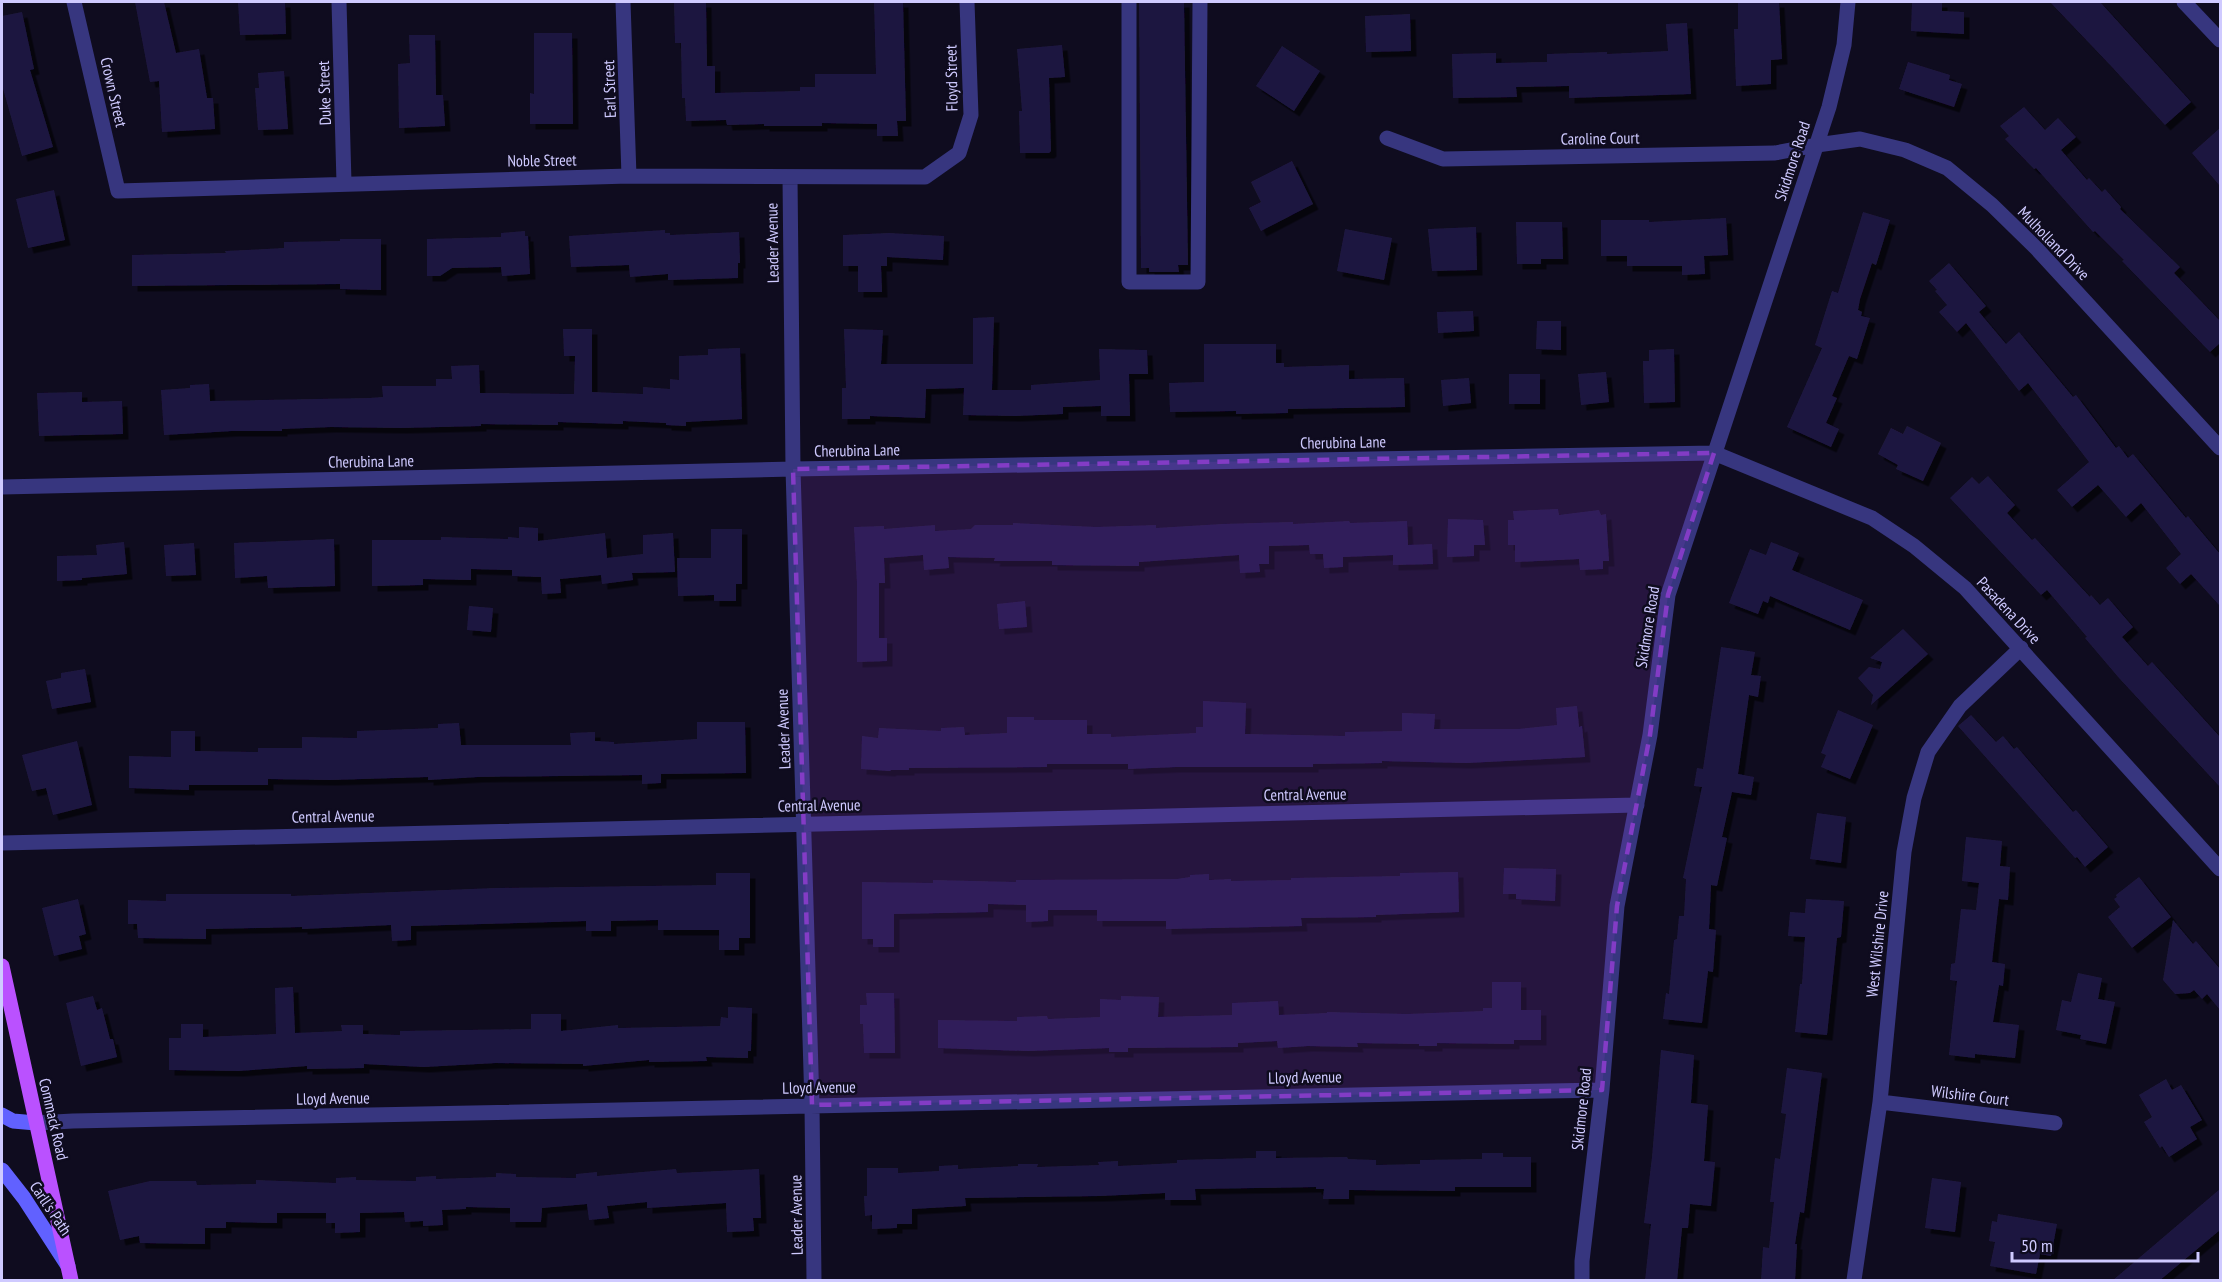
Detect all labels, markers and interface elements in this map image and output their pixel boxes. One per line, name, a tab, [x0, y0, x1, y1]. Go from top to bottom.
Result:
street label: Floyd Street	[940, 44, 962, 111]
street label: Crown Street	[96, 55, 132, 130]
street label: Earl Street	[598, 59, 620, 118]
street label: Duke Street	[313, 60, 335, 126]
street label: Skidmore Road	[1770, 119, 1814, 203]
street label: Caroline Court	[1560, 127, 1640, 149]
street label: Noble Street	[507, 149, 577, 171]
street label: Mulholland Drive	[2014, 202, 2094, 284]
street label: Leader Avenue	[761, 203, 783, 283]
street label: Cherubina Lane	[1300, 431, 1386, 453]
street label: Cherubina Lane	[814, 439, 900, 461]
street label: Cherubina Lane	[328, 450, 414, 472]
street label: Pasadena Drive	[1973, 572, 2045, 648]
street label: Skidmore Road	[1631, 585, 1663, 669]
street label: Leader Avenue	[772, 689, 794, 769]
street label: Central Avenue	[1263, 783, 1347, 805]
street label: Central Avenue	[777, 794, 861, 816]
street label: Central Avenue	[291, 805, 375, 827]
street label: West Wilshire Drive	[1861, 890, 1893, 998]
street label: Lloyd Avenue	[1268, 1066, 1342, 1088]
street label: Skidmore Road	[1567, 1067, 1595, 1151]
street label: Commack Road	[35, 1076, 73, 1162]
street label: Lloyd Avenue	[782, 1076, 856, 1098]
street label: Wilshire Court	[1930, 1080, 2011, 1110]
street label: Lloyd Avenue	[296, 1087, 370, 1109]
street label: Leader Avenue	[785, 1175, 807, 1255]
street label: Carll's Path	[26, 1177, 76, 1239]
scale bar	[2012, 1225, 2198, 1263]
text: 50 m	[2021, 1234, 2053, 1257]

